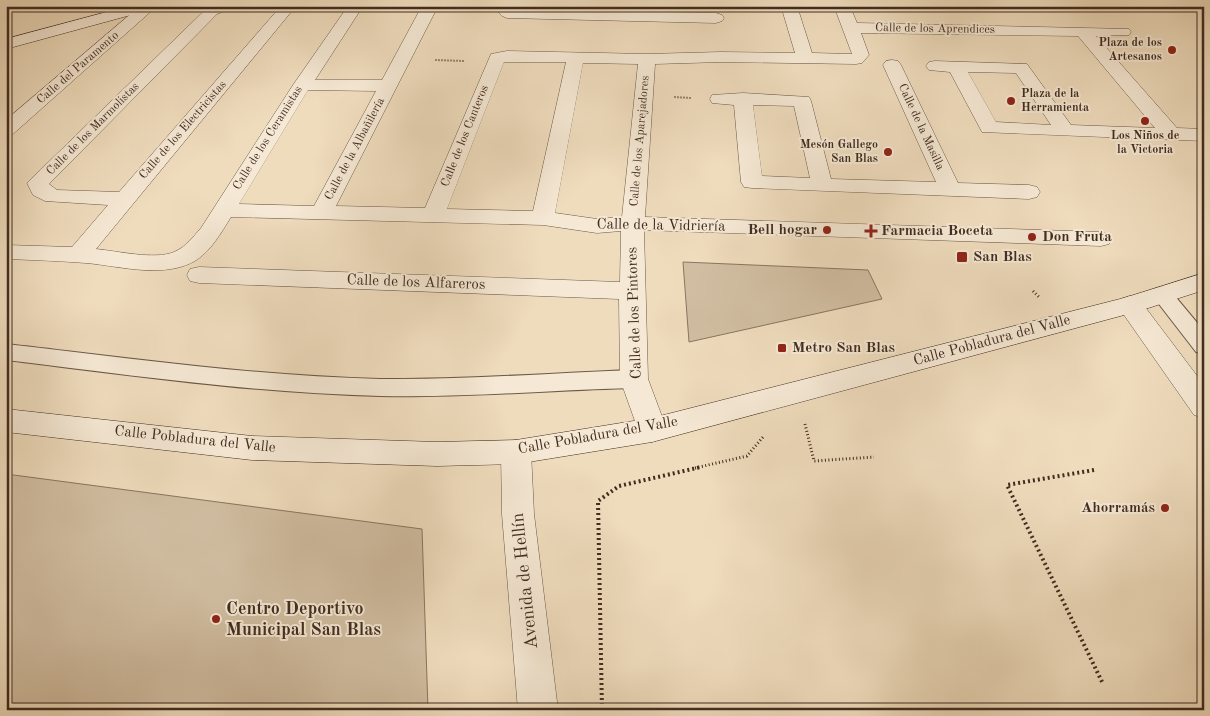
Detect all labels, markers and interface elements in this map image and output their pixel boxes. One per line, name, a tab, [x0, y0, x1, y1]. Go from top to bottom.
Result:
street label: Calle de los Aprendices	[875, 22, 995, 36]
street label: Calle del Paramento	[35, 29, 121, 107]
place label: Plaza de los Artesanos	[1098, 37, 1162, 63]
marker: Plaza de los Artesanos	[1166, 44, 1178, 56]
street label: Calle de los Aparejadores	[628, 75, 652, 207]
street label: Calle de los Electricistas	[137, 79, 229, 181]
street label: Calle de los Marmolistas	[44, 80, 142, 178]
street label: Calle de la Masilla	[896, 82, 946, 172]
street label: Calle de los Canteros	[439, 83, 491, 189]
street label: Calle de los Ceramistas	[231, 84, 305, 192]
place label: Plaza de la Herramienta	[1021, 88, 1089, 114]
marker: Plaza de la Herramienta	[1005, 95, 1017, 107]
street label: Calle de la Albañilería	[323, 96, 387, 202]
marker: Los Niños de la Victoria	[1139, 115, 1151, 127]
place label: Los Niños de la Victoria	[1111, 130, 1180, 156]
place label: Mesón Gallego San Blas	[800, 139, 878, 165]
marker: Mesón Gallego San Blas	[882, 146, 894, 158]
street label: Calle de la Vidriería	[596, 217, 726, 235]
place label: Bell hogar	[747, 223, 817, 238]
marker: Bell hogar	[821, 224, 833, 236]
place label: Farmacia Boceta	[881, 224, 993, 239]
marker: Farmacia Boceta	[865, 225, 877, 237]
place label: Don Fruta	[1042, 230, 1112, 245]
marker: Don Fruta	[1026, 231, 1038, 243]
street label: Calle de los Pintores	[625, 247, 645, 379]
marker: San Blas	[955, 250, 969, 264]
place label: San Blas	[973, 250, 1032, 265]
street label: Calle de los Alfareros	[346, 273, 486, 293]
street label: Calle Pobladura del Valle	[912, 313, 1072, 369]
place label: Metro San Blas	[792, 341, 895, 356]
marker: Metro San Blas	[776, 342, 788, 354]
street label: Calle Pobladura del Valle	[517, 415, 679, 457]
street label: Calle Pobladura del Valle	[114, 424, 276, 456]
place label: Ahorramás	[1081, 501, 1155, 516]
marker: Ahorramás	[1159, 502, 1171, 514]
street label: Avenida de Hellín	[509, 512, 541, 650]
place label: Centro Deportivo Municipal San Blas	[226, 600, 381, 639]
marker: Centro Deportivo Municipal San Blas	[210, 613, 222, 625]

